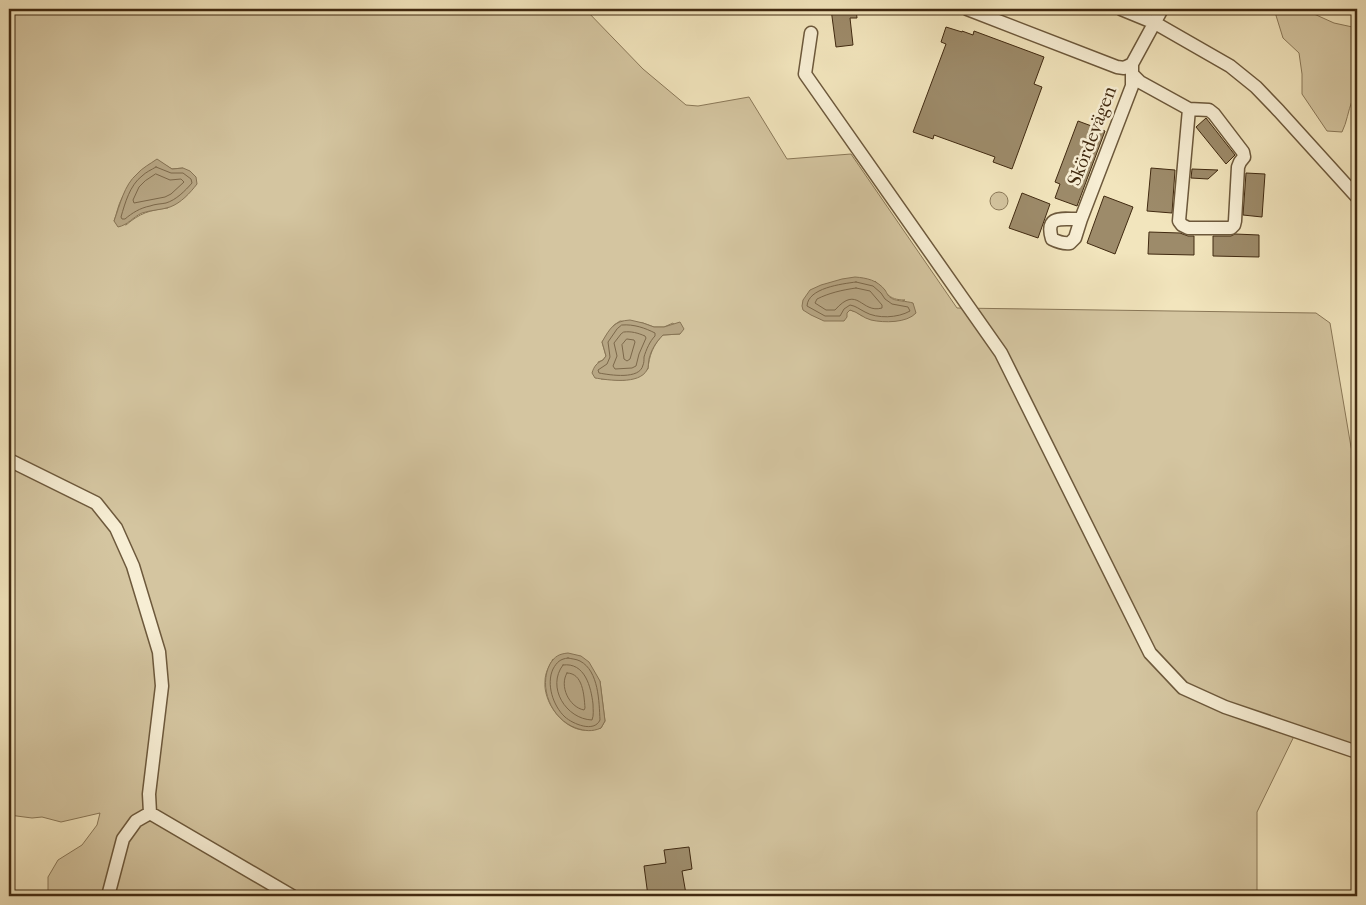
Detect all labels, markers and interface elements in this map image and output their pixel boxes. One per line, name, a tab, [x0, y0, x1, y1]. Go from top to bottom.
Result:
street label: Skördevägen	[1063, 83, 1121, 189]

